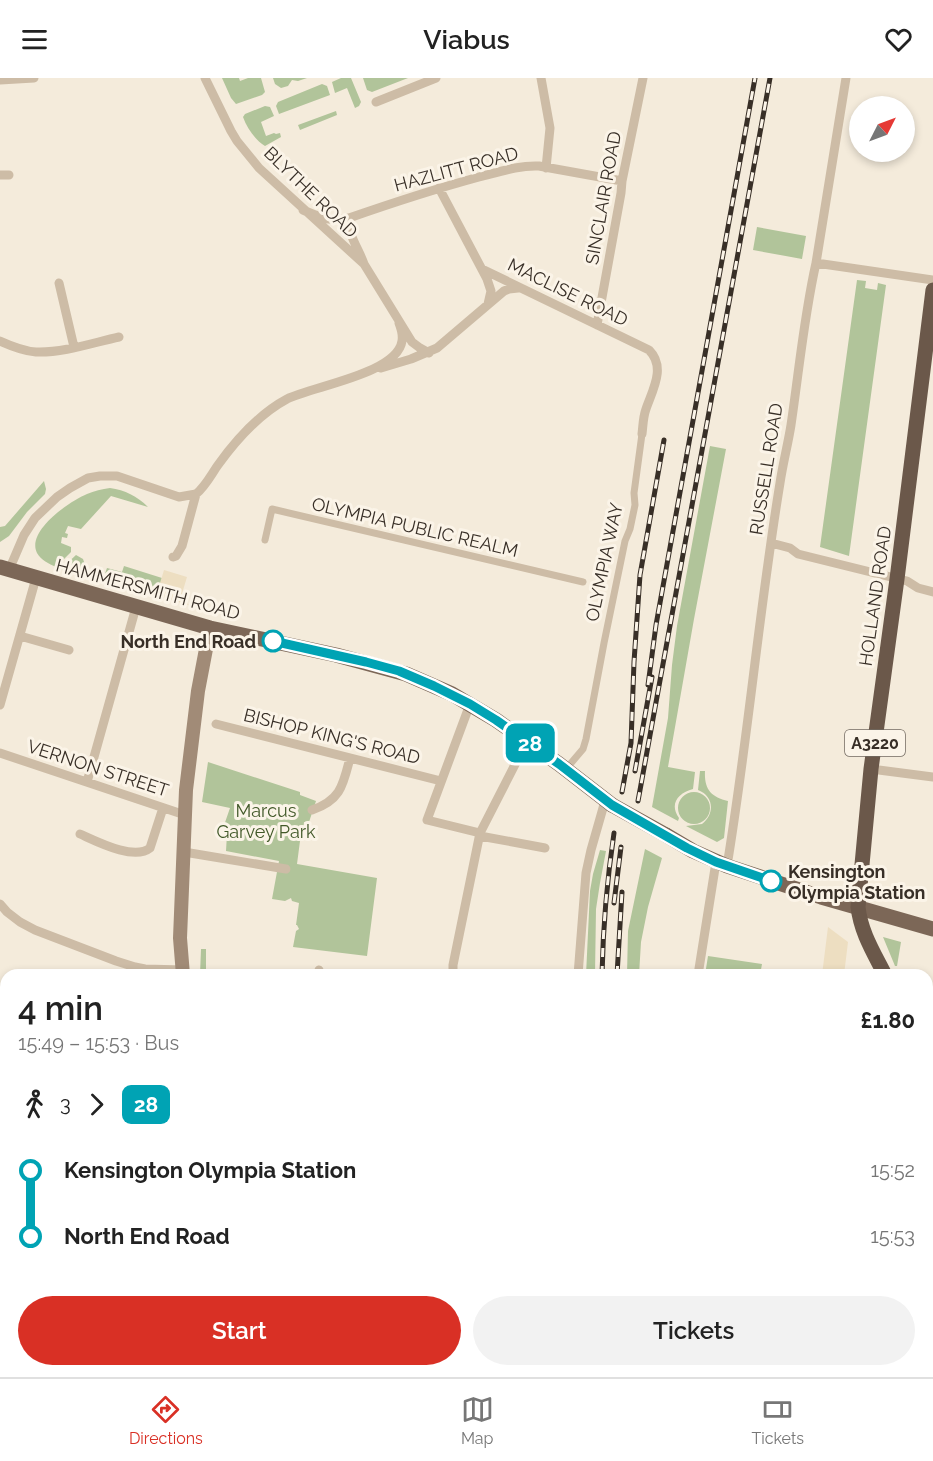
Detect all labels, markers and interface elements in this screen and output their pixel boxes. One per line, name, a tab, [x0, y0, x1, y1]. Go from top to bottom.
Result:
icon: menu	[18, 23, 51, 56]
icon: heart	[882, 23, 915, 56]
text: Viabus	[423, 24, 510, 55]
north arrow	[849, 96, 915, 162]
map controls	[849, 96, 915, 162]
street label: SINCLAIR ROAD	[581, 130, 625, 266]
street label: BLYTHE ROAD	[260, 142, 362, 242]
street label: HAZLITT ROAD	[392, 142, 520, 196]
street label: MACLISE ROAD	[504, 254, 632, 330]
street label: RUSSELL ROAD	[745, 402, 787, 536]
street label: OLYMPIA PUBLIC REALM	[310, 493, 520, 561]
street label: OLYMPIA WAY	[581, 500, 627, 623]
street label: HOLLAND ROAD	[855, 525, 895, 667]
street label: HAMMERSMITH ROAD	[54, 554, 242, 624]
marker: North End Road	[262, 630, 284, 652]
place label: North End Road	[120, 631, 256, 652]
street label: BISHOP KING'S ROAD	[242, 704, 423, 768]
line badge: 28	[503, 724, 557, 762]
road number: A3220	[845, 730, 905, 756]
text: 28	[518, 731, 542, 756]
street label: VERNON STREET	[25, 735, 171, 801]
park label: Marcus Garvey Park	[216, 800, 316, 842]
place label: Kensington Olympia Station	[788, 861, 925, 903]
marker: Kensington Olympia Station	[760, 870, 782, 892]
text: 4 min	[18, 989, 103, 1028]
text: £1.80	[860, 1007, 915, 1033]
text: 15:49 – 15:53 · Bus	[18, 1031, 179, 1055]
icon: walk	[18, 1088, 51, 1121]
icon: forward	[80, 1088, 113, 1121]
text: 3	[60, 1092, 71, 1116]
text: 28	[134, 1092, 158, 1117]
text: Kensington Olympia Station	[64, 1157, 356, 1183]
text: 15:52	[870, 1158, 915, 1182]
text: North End Road	[64, 1223, 230, 1249]
text: 15:53	[870, 1224, 915, 1248]
button: Start	[18, 1296, 461, 1365]
button: Tickets	[473, 1296, 915, 1365]
tab: Directions	[129, 1393, 203, 1448]
tab: Map	[461, 1393, 494, 1448]
tab: Tickets	[752, 1393, 804, 1448]

